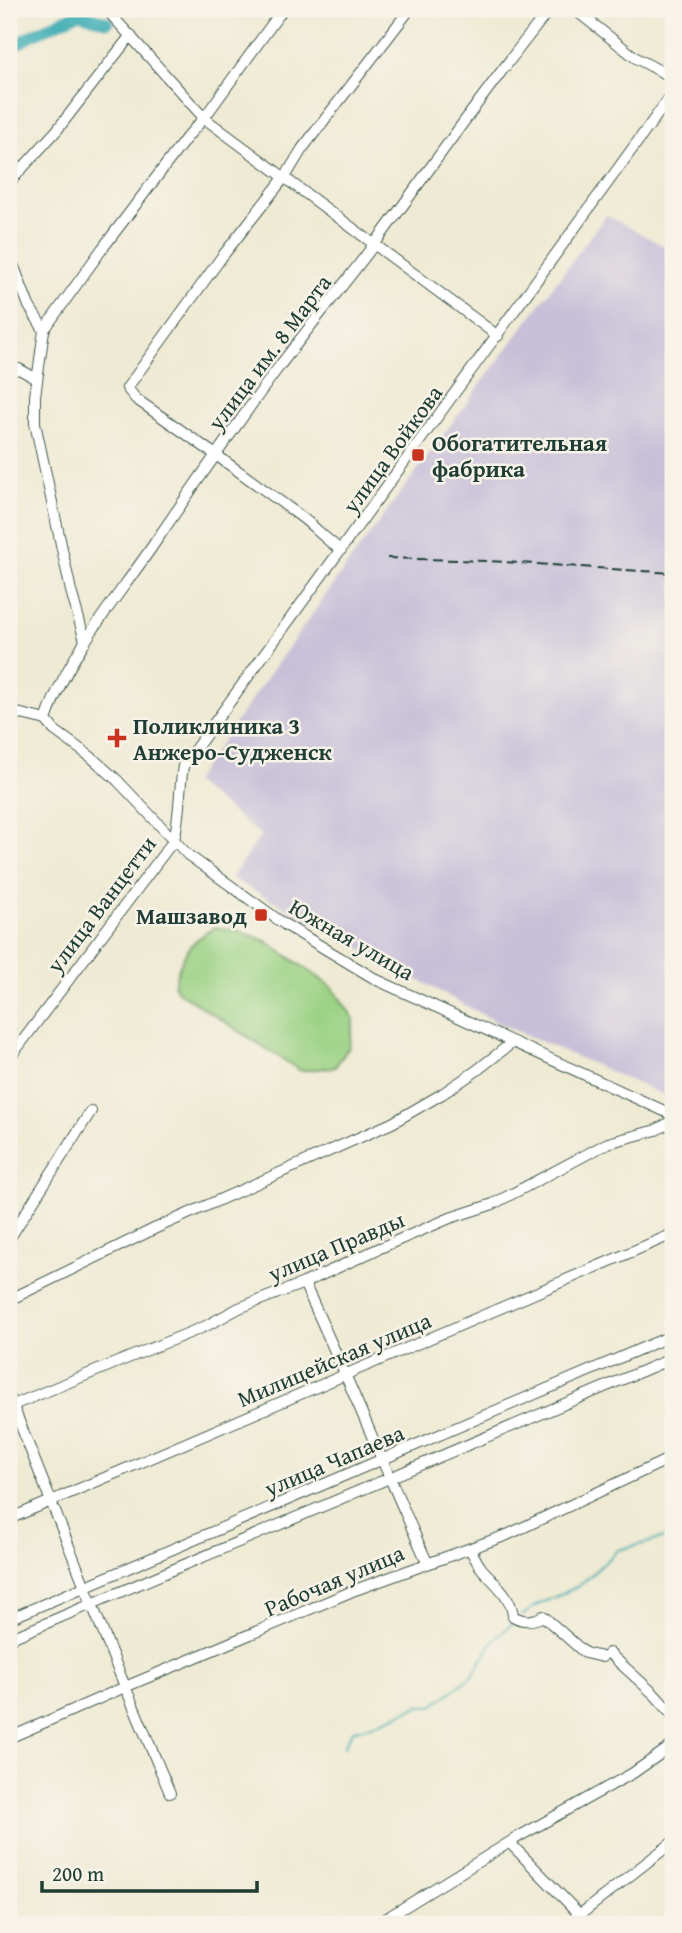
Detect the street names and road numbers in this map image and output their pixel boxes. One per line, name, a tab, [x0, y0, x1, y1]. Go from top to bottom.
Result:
street label: улица им. 8 Марта	[199, 267, 339, 438]
street label: улица Войкова	[334, 378, 450, 521]
street label: улица Ванцетти	[38, 828, 164, 980]
street label: Южная улица	[283, 890, 421, 988]
street label: улица Правды	[262, 1202, 409, 1290]
street label: Милицейская улица	[232, 1303, 436, 1415]
street label: улица Чапаева	[258, 1416, 409, 1505]
street label: Рабочая улица	[259, 1536, 409, 1624]

